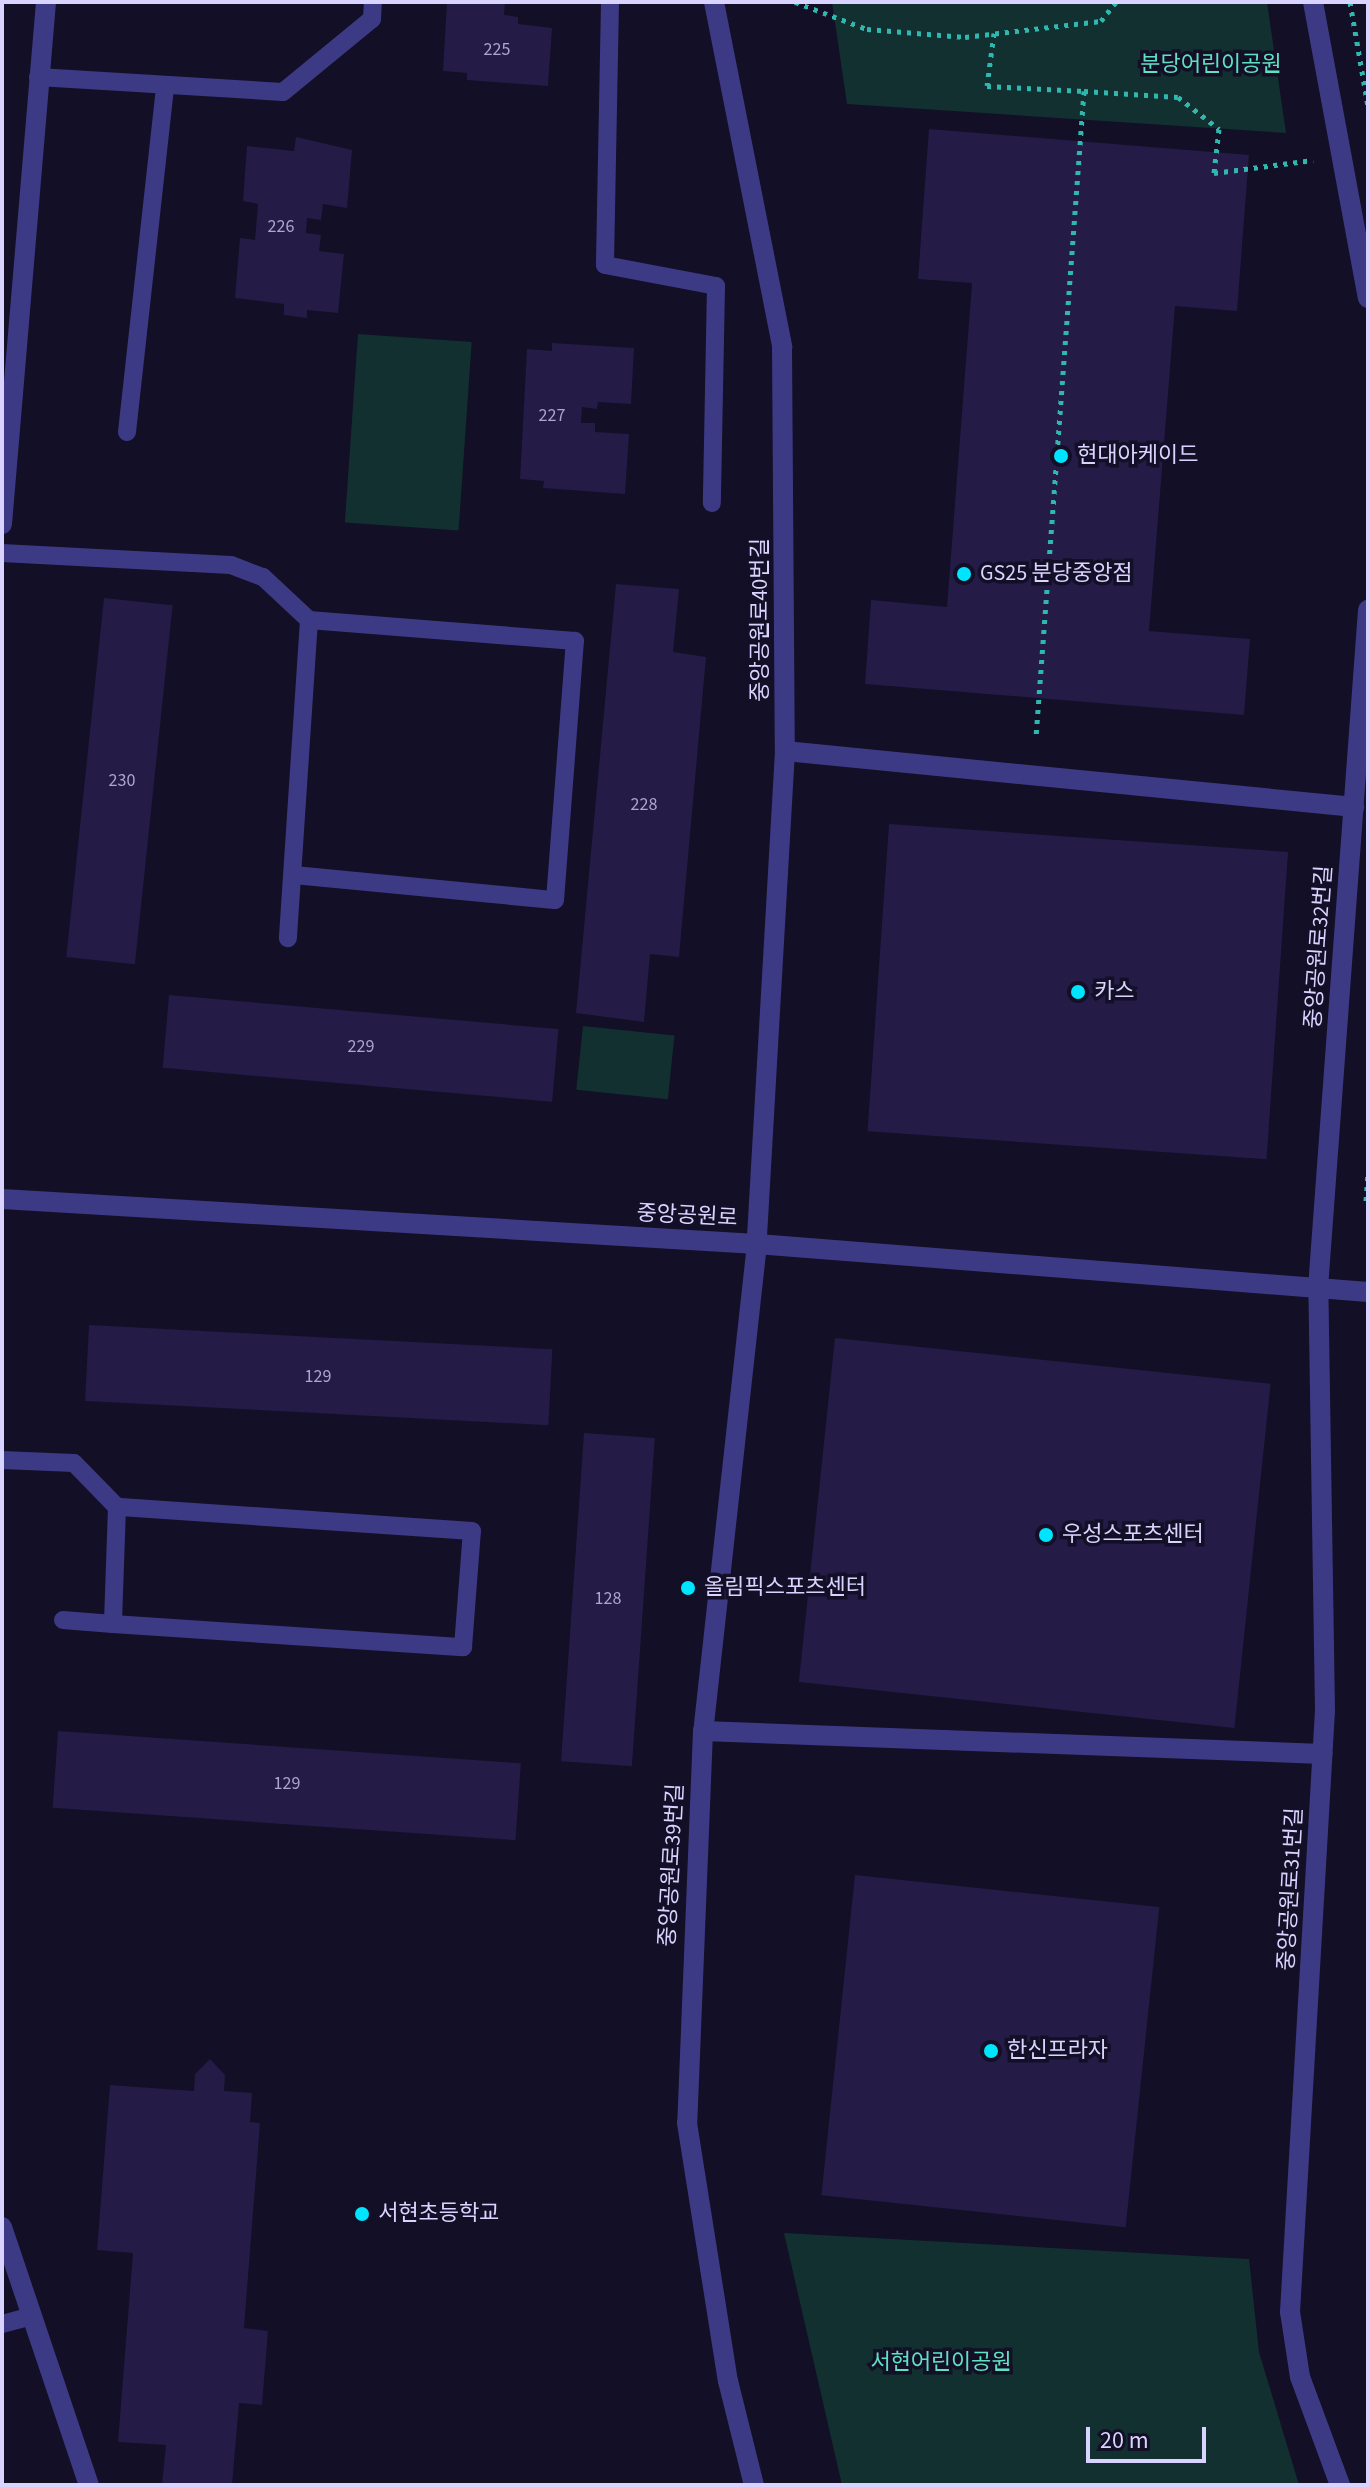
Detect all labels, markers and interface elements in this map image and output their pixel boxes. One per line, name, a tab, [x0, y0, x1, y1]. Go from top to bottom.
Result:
house number: 225	[484, 39, 510, 61]
park label: 분당어린이공원	[1140, 52, 1282, 78]
house number: 226	[268, 216, 294, 238]
house number: 227	[539, 405, 565, 427]
place label: 현대아케이드	[1077, 443, 1198, 469]
marker: 현대아케이드	[1052, 447, 1070, 465]
street label: 중앙공원로40번길	[748, 538, 774, 702]
place label: GS25 분당중앙점	[980, 561, 1133, 587]
marker: GS25 분당중앙점	[955, 565, 973, 583]
house number: 230	[109, 770, 135, 792]
house number: 228	[631, 794, 657, 816]
street label: 중앙공원로32번길	[1300, 865, 1338, 1029]
place label: 카스	[1094, 979, 1134, 1005]
marker: 카스	[1069, 983, 1087, 1001]
house number: 229	[348, 1036, 374, 1058]
street label: 중앙공원로	[636, 1200, 738, 1232]
house number: 129	[305, 1366, 331, 1388]
place label: 우성스포츠센터	[1062, 1522, 1204, 1548]
marker: 우성스포츠센터	[1037, 1526, 1055, 1544]
place label: 올림픽스포츠센터	[704, 1575, 866, 1601]
marker: 올림픽스포츠센터	[679, 1579, 697, 1597]
house number: 128	[595, 1588, 621, 1610]
house number: 129	[274, 1773, 300, 1795]
street label: 중앙공원로39번길	[655, 1783, 689, 1947]
street label: 중앙공원로31번길	[1274, 1807, 1308, 1971]
place label: 한신프라자	[1007, 2038, 1108, 2064]
marker: 한신프라자	[982, 2042, 1000, 2060]
place label: 서현초등학교	[378, 2201, 499, 2227]
marker: 서현초등학교	[353, 2205, 371, 2223]
park label: 서현어린이공원	[870, 2350, 1012, 2376]
scale bar	[1090, 2411, 1210, 2461]
text: 20 m	[1100, 2423, 1149, 2458]

